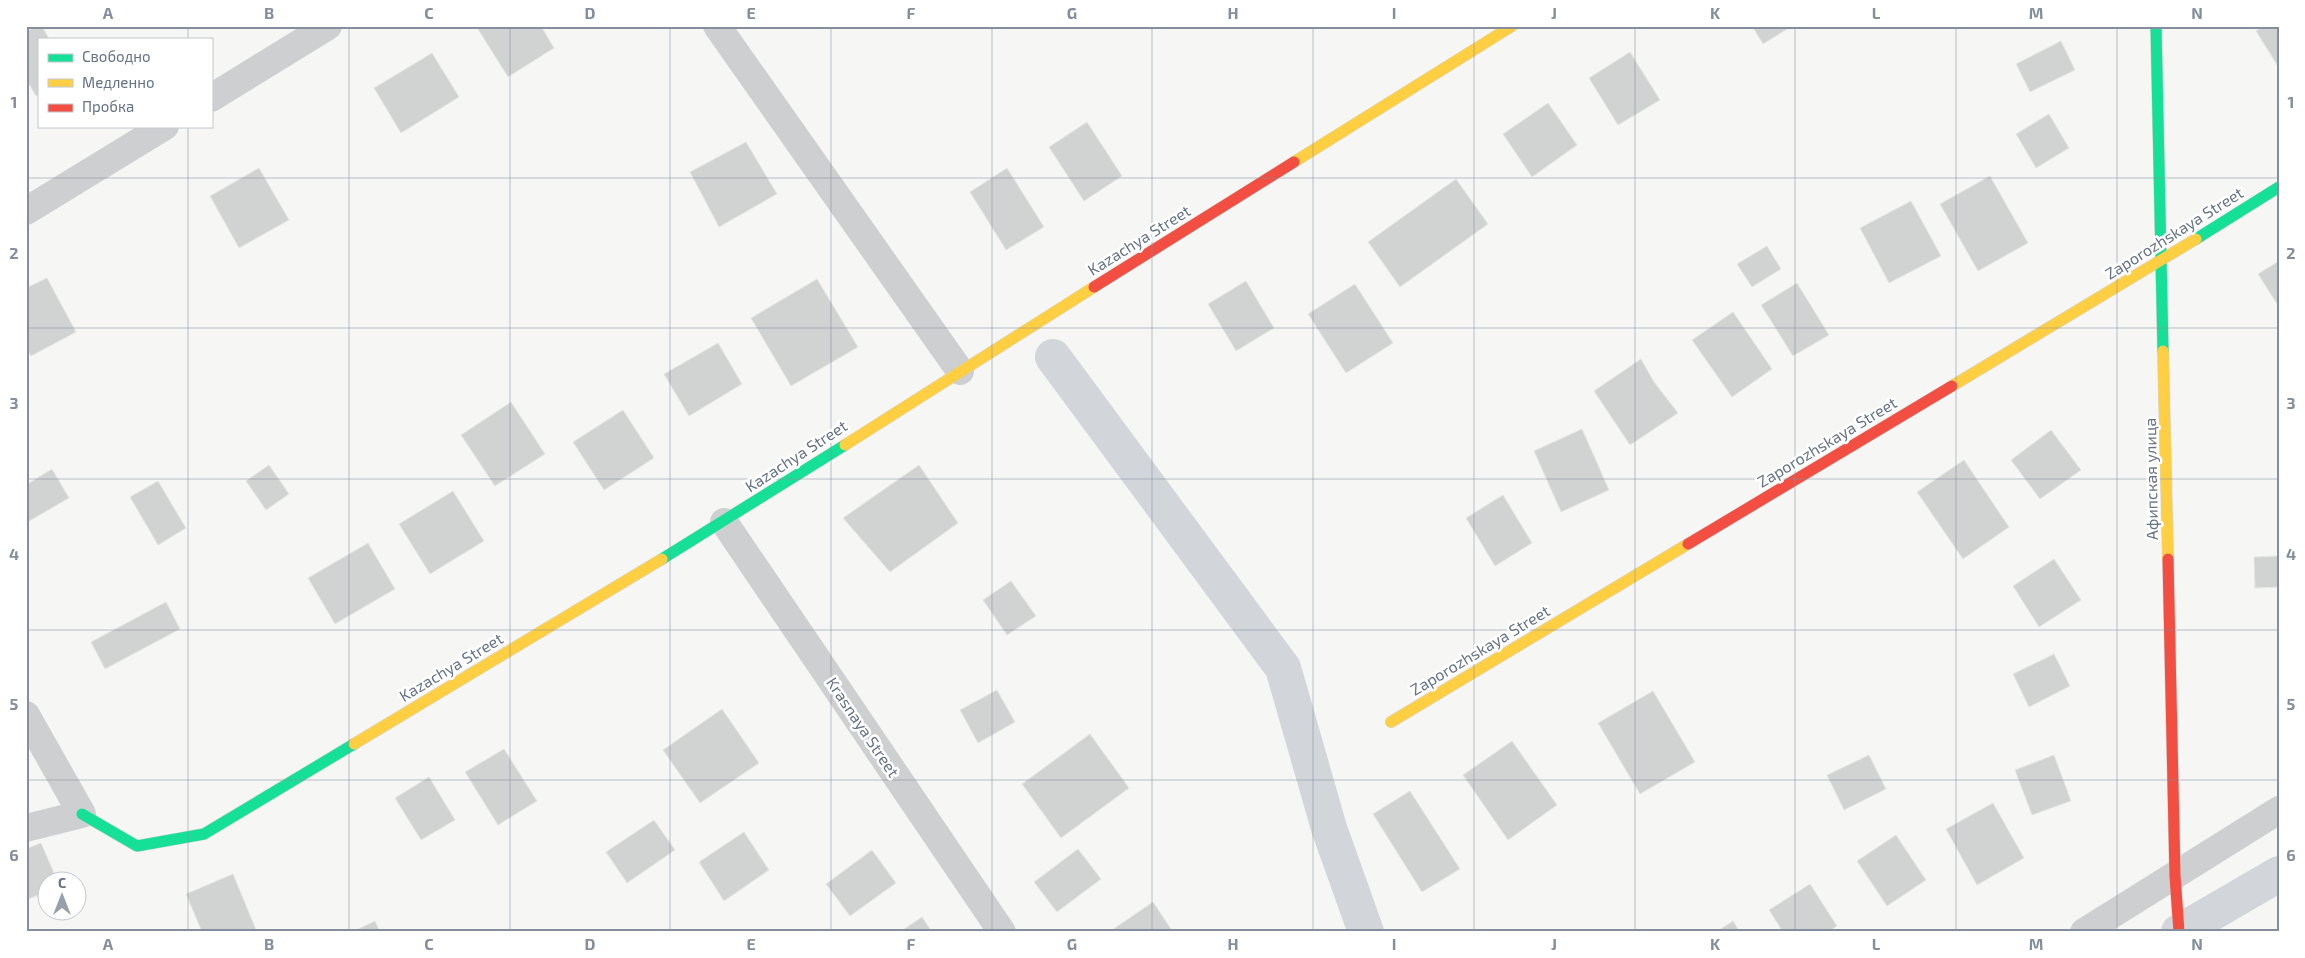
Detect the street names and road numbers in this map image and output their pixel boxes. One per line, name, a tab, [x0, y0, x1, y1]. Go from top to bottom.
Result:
street label: Zaporozhskaya Street	[2101, 182, 2246, 283]
street label: Kazachya Street	[1084, 200, 1194, 279]
street label: Zaporozhskaya Street	[1754, 392, 1900, 491]
street label: Kazachya Street	[741, 416, 850, 496]
street label: Афипская улица	[2140, 418, 2162, 540]
street label: Zaporozhskaya Street	[1407, 600, 1553, 699]
street label: Kazachya Street	[395, 628, 506, 705]
street label: Krasnaya Street	[823, 673, 904, 780]

